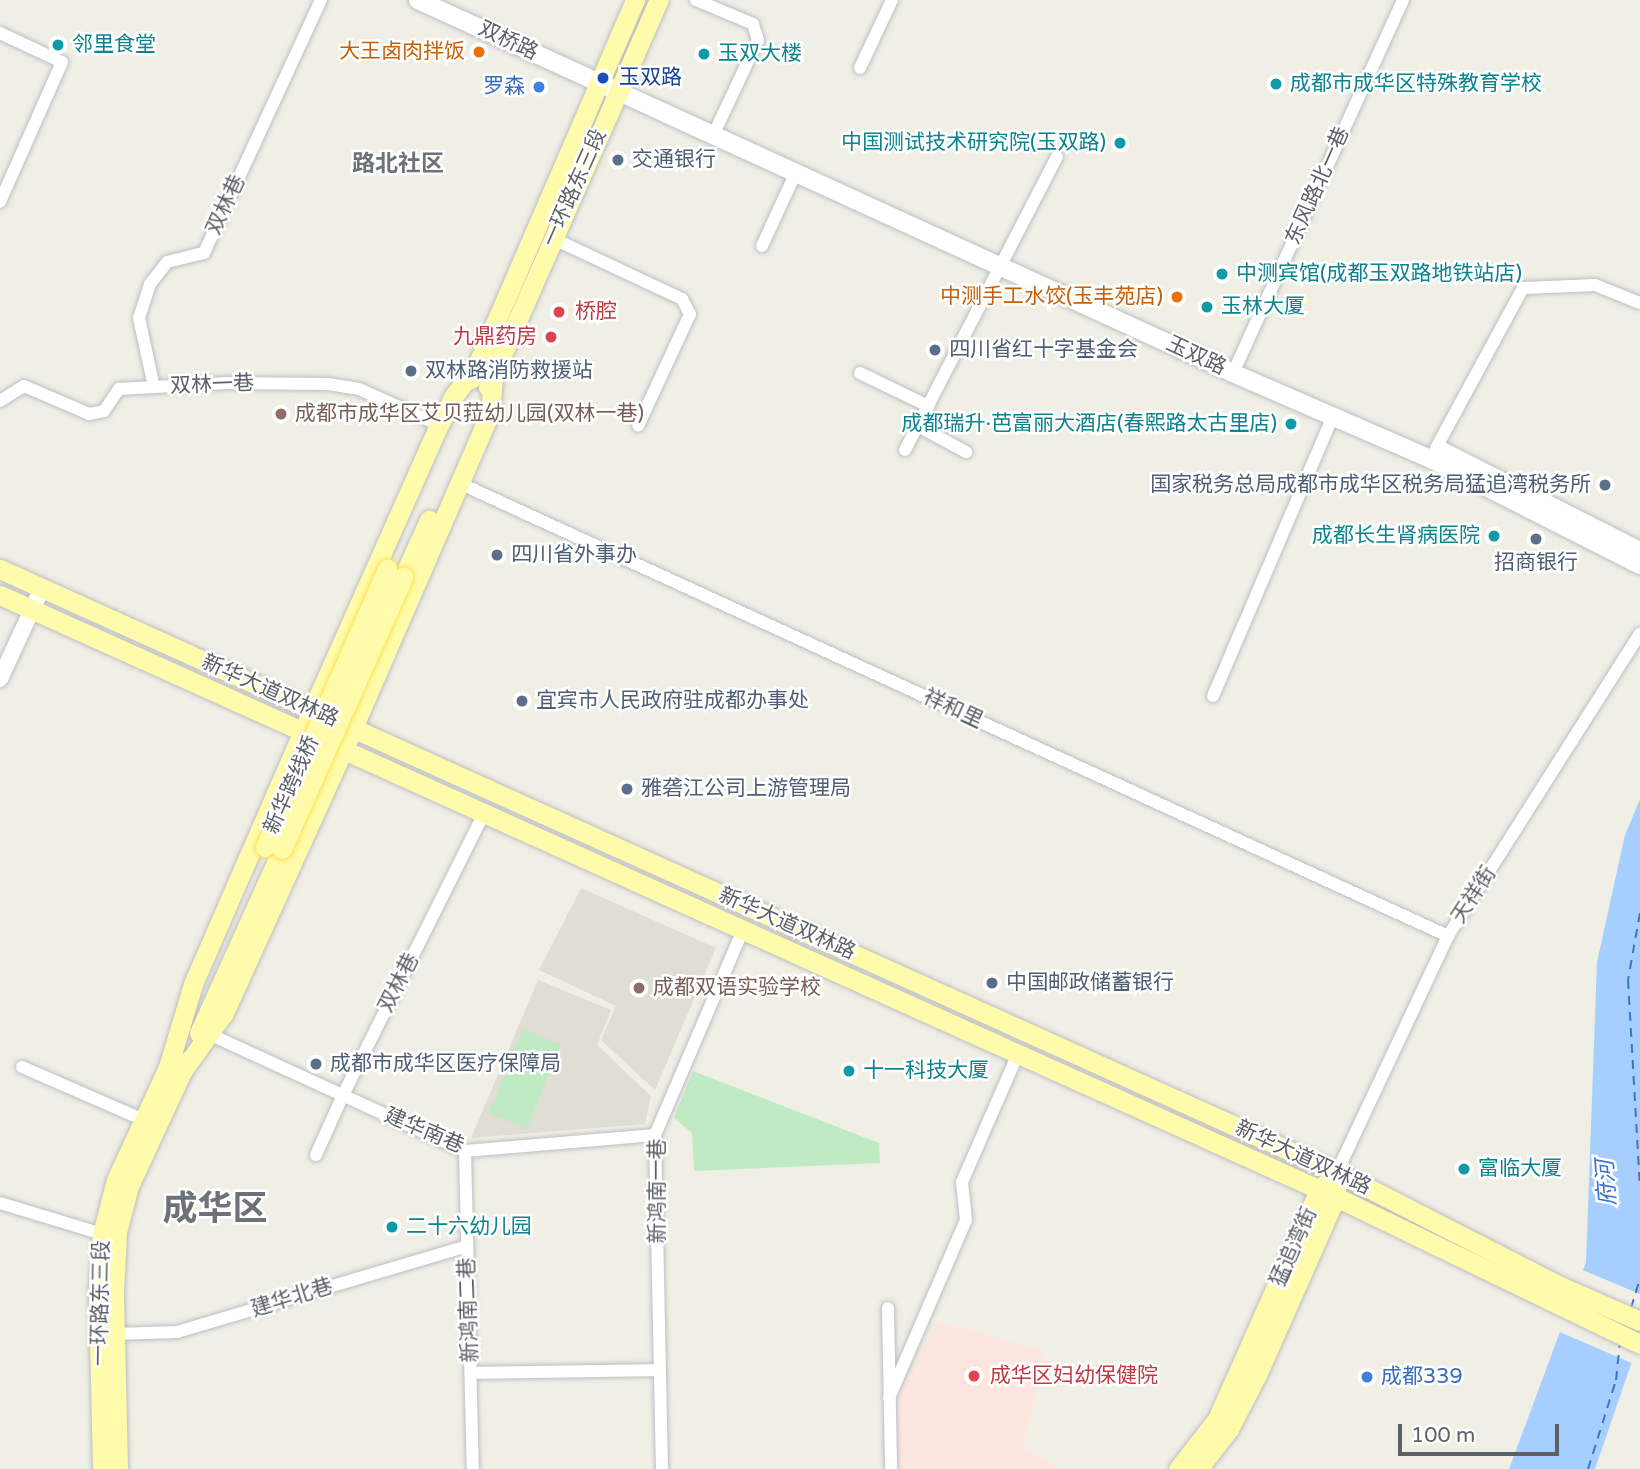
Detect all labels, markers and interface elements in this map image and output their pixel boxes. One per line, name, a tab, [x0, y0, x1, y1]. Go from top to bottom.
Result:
street label: 双桥路	[474, 16, 542, 66]
place label: 邻里食堂	[72, 32, 156, 58]
marker: 邻里食堂	[50, 37, 66, 53]
place label: 大王卤肉拌饭	[339, 39, 465, 65]
place label: 玉双大楼	[718, 41, 802, 67]
marker: 大王卤肉拌饭	[471, 44, 487, 60]
marker: 玉双大楼	[696, 46, 712, 62]
place label: 玉双路	[619, 65, 682, 91]
marker: 玉双路	[593, 68, 613, 88]
place label: 成都市成华区特殊教育学校	[1290, 71, 1542, 97]
place label: 罗森	[483, 74, 525, 100]
marker: 成都市成华区特殊教育学校	[1268, 76, 1284, 92]
marker: 罗森	[531, 79, 547, 95]
street label: 东风路北一巷	[1281, 123, 1355, 249]
street label: 一环路东三段	[538, 125, 612, 251]
place label: 中国测试技术研究院(玉双路)	[841, 130, 1106, 156]
marker: 中国测试技术研究院(玉双路)	[1112, 135, 1128, 151]
place label: 交通银行	[632, 147, 716, 173]
district label: 路北社区	[352, 150, 444, 178]
marker: 交通银行	[610, 152, 626, 168]
street label: 双林巷	[201, 171, 251, 239]
place label: 中测宾馆(成都玉双路地铁站店)	[1236, 261, 1522, 287]
marker: 中测宾馆(成都玉双路地铁站店)	[1214, 266, 1230, 282]
place label: 中测手工水饺(玉丰苑店)	[940, 284, 1163, 310]
marker: 中测手工水饺(玉丰苑店)	[1169, 289, 1185, 305]
place label: 玉林大厦	[1221, 294, 1305, 320]
place label: 桥腔	[575, 299, 617, 325]
marker: 玉林大厦	[1199, 299, 1215, 315]
marker: 桥腔	[549, 302, 569, 322]
place label: 九鼎药房	[453, 324, 537, 350]
marker: 九鼎药房	[543, 329, 559, 345]
street label: 玉双路	[1162, 331, 1230, 381]
place label: 四川省红十字基金会	[949, 337, 1138, 363]
marker: 四川省红十字基金会	[927, 342, 943, 358]
place label: 双林路消防救援站	[425, 358, 593, 384]
marker: 双林路消防救援站	[403, 363, 419, 379]
street label: 双林一巷	[170, 371, 254, 399]
place label: 成都市成华区艾贝菈幼儿园(双林一巷)	[295, 401, 644, 427]
marker: 成都市成华区艾贝菈幼儿园(双林一巷)	[273, 406, 289, 422]
place label: 成都瑞升·芭富丽大酒店(春熙路太古里店)	[901, 411, 1277, 437]
marker: 成都瑞升·芭富丽大酒店(春熙路太古里店)	[1283, 416, 1299, 432]
place label: 国家税务总局成都市成华区税务局猛追湾税务所	[1150, 472, 1591, 498]
marker: 国家税务总局成都市成华区税务局猛追湾税务所	[1597, 477, 1613, 493]
place label: 成都长生肾病医院	[1312, 523, 1480, 549]
marker: 成都长生肾病医院	[1486, 528, 1502, 544]
marker: 招商银行	[1528, 531, 1544, 547]
place label: 四川省外事办	[511, 542, 637, 568]
marker: 四川省外事办	[489, 547, 505, 563]
place label: 招商银行	[1494, 550, 1578, 576]
street label: 新华大道双林路	[198, 650, 342, 732]
street label: 祥和里	[919, 684, 987, 734]
place label: 宜宾市人民政府驻成都办事处	[536, 688, 809, 714]
marker: 宜宾市人民政府驻成都办事处	[514, 693, 530, 709]
street label: 新华跨线桥	[259, 732, 325, 838]
place label: 雅砻江公司上游管理局	[641, 776, 851, 802]
marker: 雅砻江公司上游管理局	[619, 781, 635, 797]
street label: 天祥街	[1446, 862, 1502, 928]
street label: 新华大道双林路	[715, 883, 859, 965]
street label: 双林巷	[373, 949, 425, 1017]
place label: 中国邮政储蓄银行	[1006, 970, 1174, 996]
place label: 成都双语实验学校	[653, 975, 821, 1001]
marker: 中国邮政储蓄银行	[984, 975, 1000, 991]
marker: 成都双语实验学校	[631, 980, 647, 996]
place label: 成都市成华区医疗保障局	[330, 1051, 561, 1077]
marker: 成都市成华区医疗保障局	[308, 1056, 324, 1072]
place label: 十一科技大厦	[863, 1058, 989, 1084]
marker: 十一科技大厦	[841, 1063, 857, 1079]
street label: 建华南巷	[380, 1103, 468, 1159]
street label: 新华大道双林路	[1231, 1116, 1375, 1200]
street label: 新鸿南一巷	[645, 1139, 671, 1243]
place label: 富临大厦	[1478, 1156, 1562, 1182]
water label: 府河	[1592, 1159, 1622, 1207]
marker: 富临大厦	[1456, 1161, 1472, 1177]
district label: 成华区	[163, 1188, 267, 1230]
street label: 猛追湾街	[1265, 1204, 1323, 1290]
place label: 二十六幼儿园	[406, 1214, 532, 1240]
marker: 二十六幼儿园	[384, 1219, 400, 1235]
street label: 一环路东三段	[87, 1240, 115, 1366]
street label: 新鸿南二巷	[455, 1257, 483, 1363]
street label: 建华北巷	[248, 1274, 336, 1322]
place label: 成华区妇幼保健院	[990, 1363, 1158, 1389]
place label: 成都339	[1381, 1364, 1463, 1390]
marker: 成华区妇幼保健院	[964, 1366, 984, 1386]
marker: 成都339	[1359, 1369, 1375, 1385]
scale bar	[1402, 1410, 1563, 1454]
text: 100 m	[1411, 1423, 1475, 1448]

